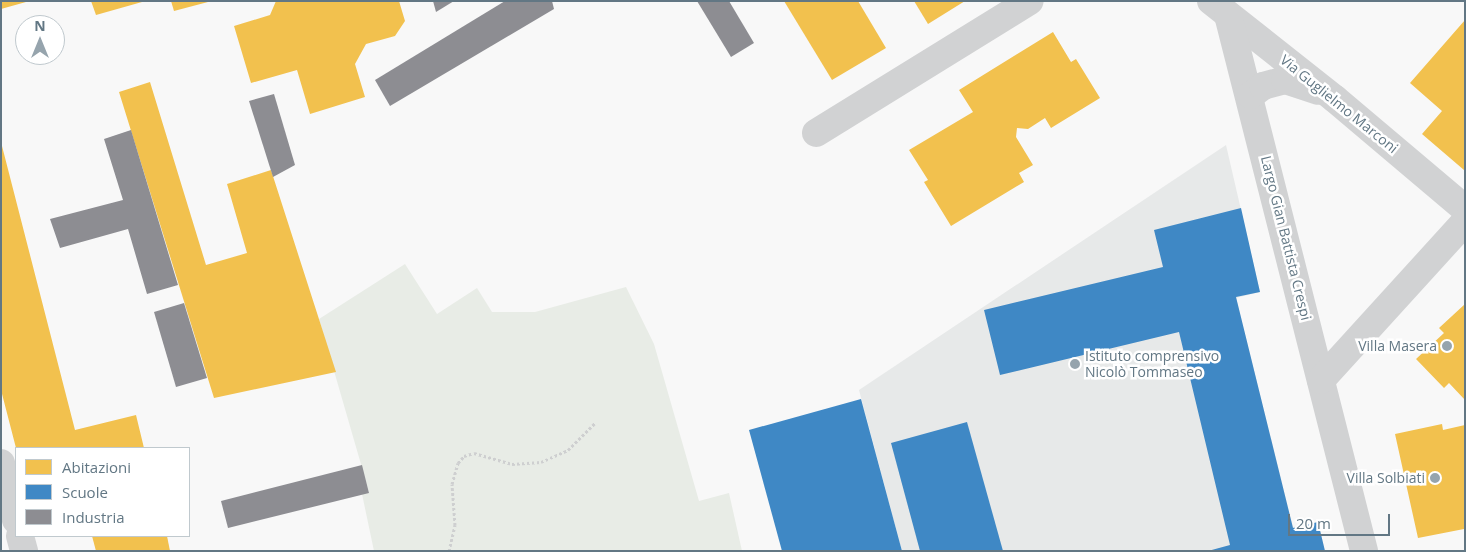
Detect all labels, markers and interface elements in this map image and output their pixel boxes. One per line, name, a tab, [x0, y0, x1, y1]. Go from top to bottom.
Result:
north arrow	[15, 15, 65, 65]
text: N	[34, 16, 46, 35]
street label: Via Guglielmo Marconi	[1277, 51, 1401, 157]
street label: Largo Gian Battista Crespi	[1257, 154, 1315, 322]
place label: Villa Masera	[1358, 338, 1437, 354]
marker: Villa Masera	[1441, 340, 1453, 352]
place label: Istituto comprensivo Nicolò Tommaseo	[1085, 348, 1219, 381]
marker: Istituto comprensivo Nicolò Tommaseo	[1069, 358, 1081, 370]
legend	[15, 447, 190, 537]
text: Abitazioni	[62, 457, 131, 477]
place label: Villa Solbiati	[1347, 470, 1425, 486]
marker: Villa Solbiati	[1429, 472, 1441, 484]
text: Scuole	[62, 482, 108, 502]
scale bar	[1291, 504, 1394, 536]
text: Industria	[62, 507, 125, 527]
text: 20 m	[1296, 513, 1331, 533]

